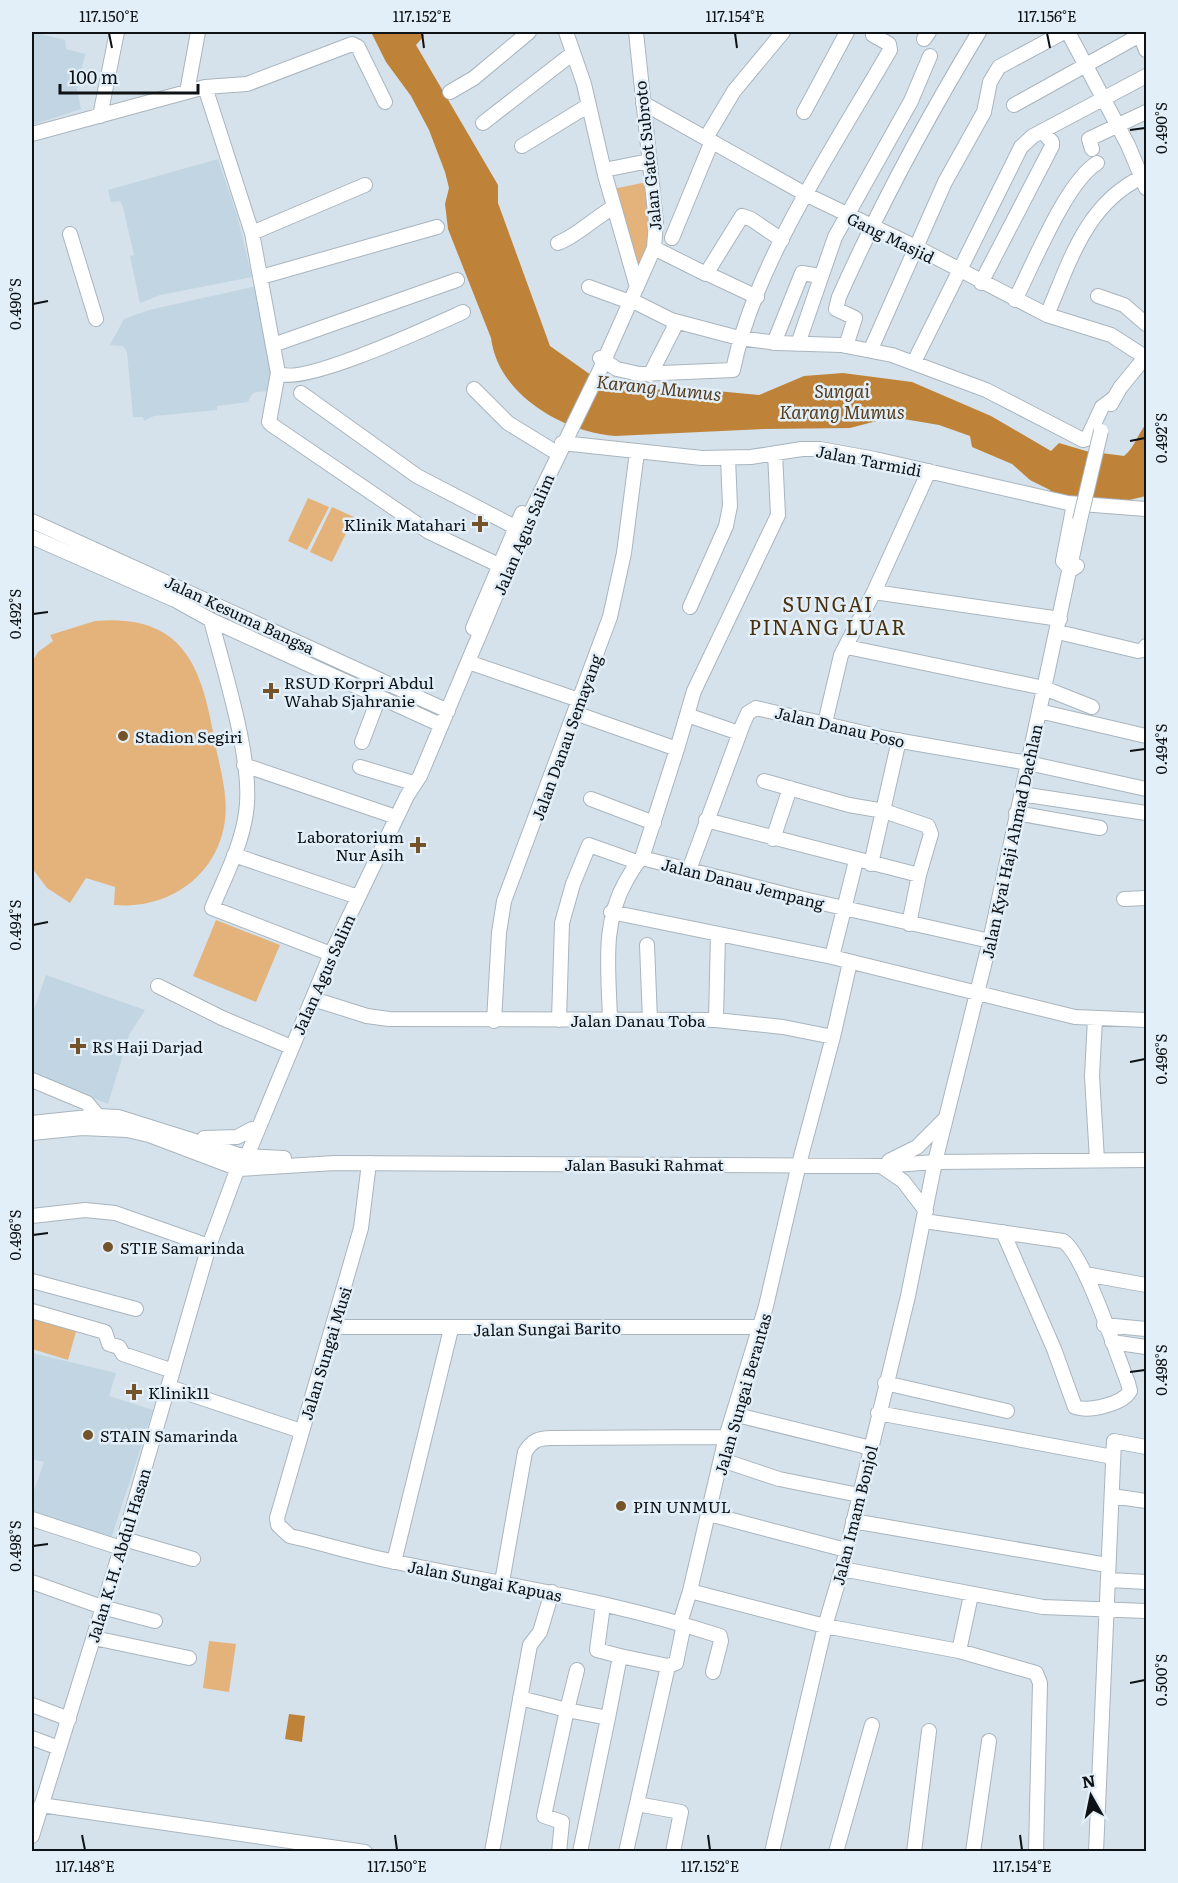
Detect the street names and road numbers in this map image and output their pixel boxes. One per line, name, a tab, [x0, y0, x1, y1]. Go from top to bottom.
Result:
street label: Jalan Gatot Subroto	[627, 80, 667, 232]
street label: Gang Masjid	[843, 205, 939, 269]
street label: Jalan Tarmidi	[814, 438, 924, 482]
street label: Jalan Agus Salim	[487, 469, 560, 599]
street label: Jalan Kesuma Bangsa	[161, 569, 319, 659]
street label: Jalan Danau Semayang	[525, 650, 607, 823]
street label: Jalan Danau Poso	[773, 699, 907, 753]
street label: Jalan Kyai Haji Ahmad Dachlan	[974, 721, 1048, 961]
street label: Jalan Danau Jempang	[659, 851, 827, 915]
street label: Jalan Agus Salim	[286, 909, 361, 1038]
street label: Jalan Danau Toba	[570, 1008, 706, 1032]
street label: Jalan Basuki Rahmat	[564, 1152, 724, 1176]
street label: Jalan Sungai Musi	[293, 1283, 357, 1423]
street label: Jalan Sungai Berantas	[707, 1310, 777, 1478]
street label: Jalan Sungai Barito	[473, 1315, 621, 1341]
street label: Jalan Imam Bonjol	[825, 1443, 883, 1587]
street label: Jalan K.H. Abdul Hasan	[80, 1464, 156, 1645]
street label: Jalan Sungai Kapuas	[406, 1553, 564, 1607]

